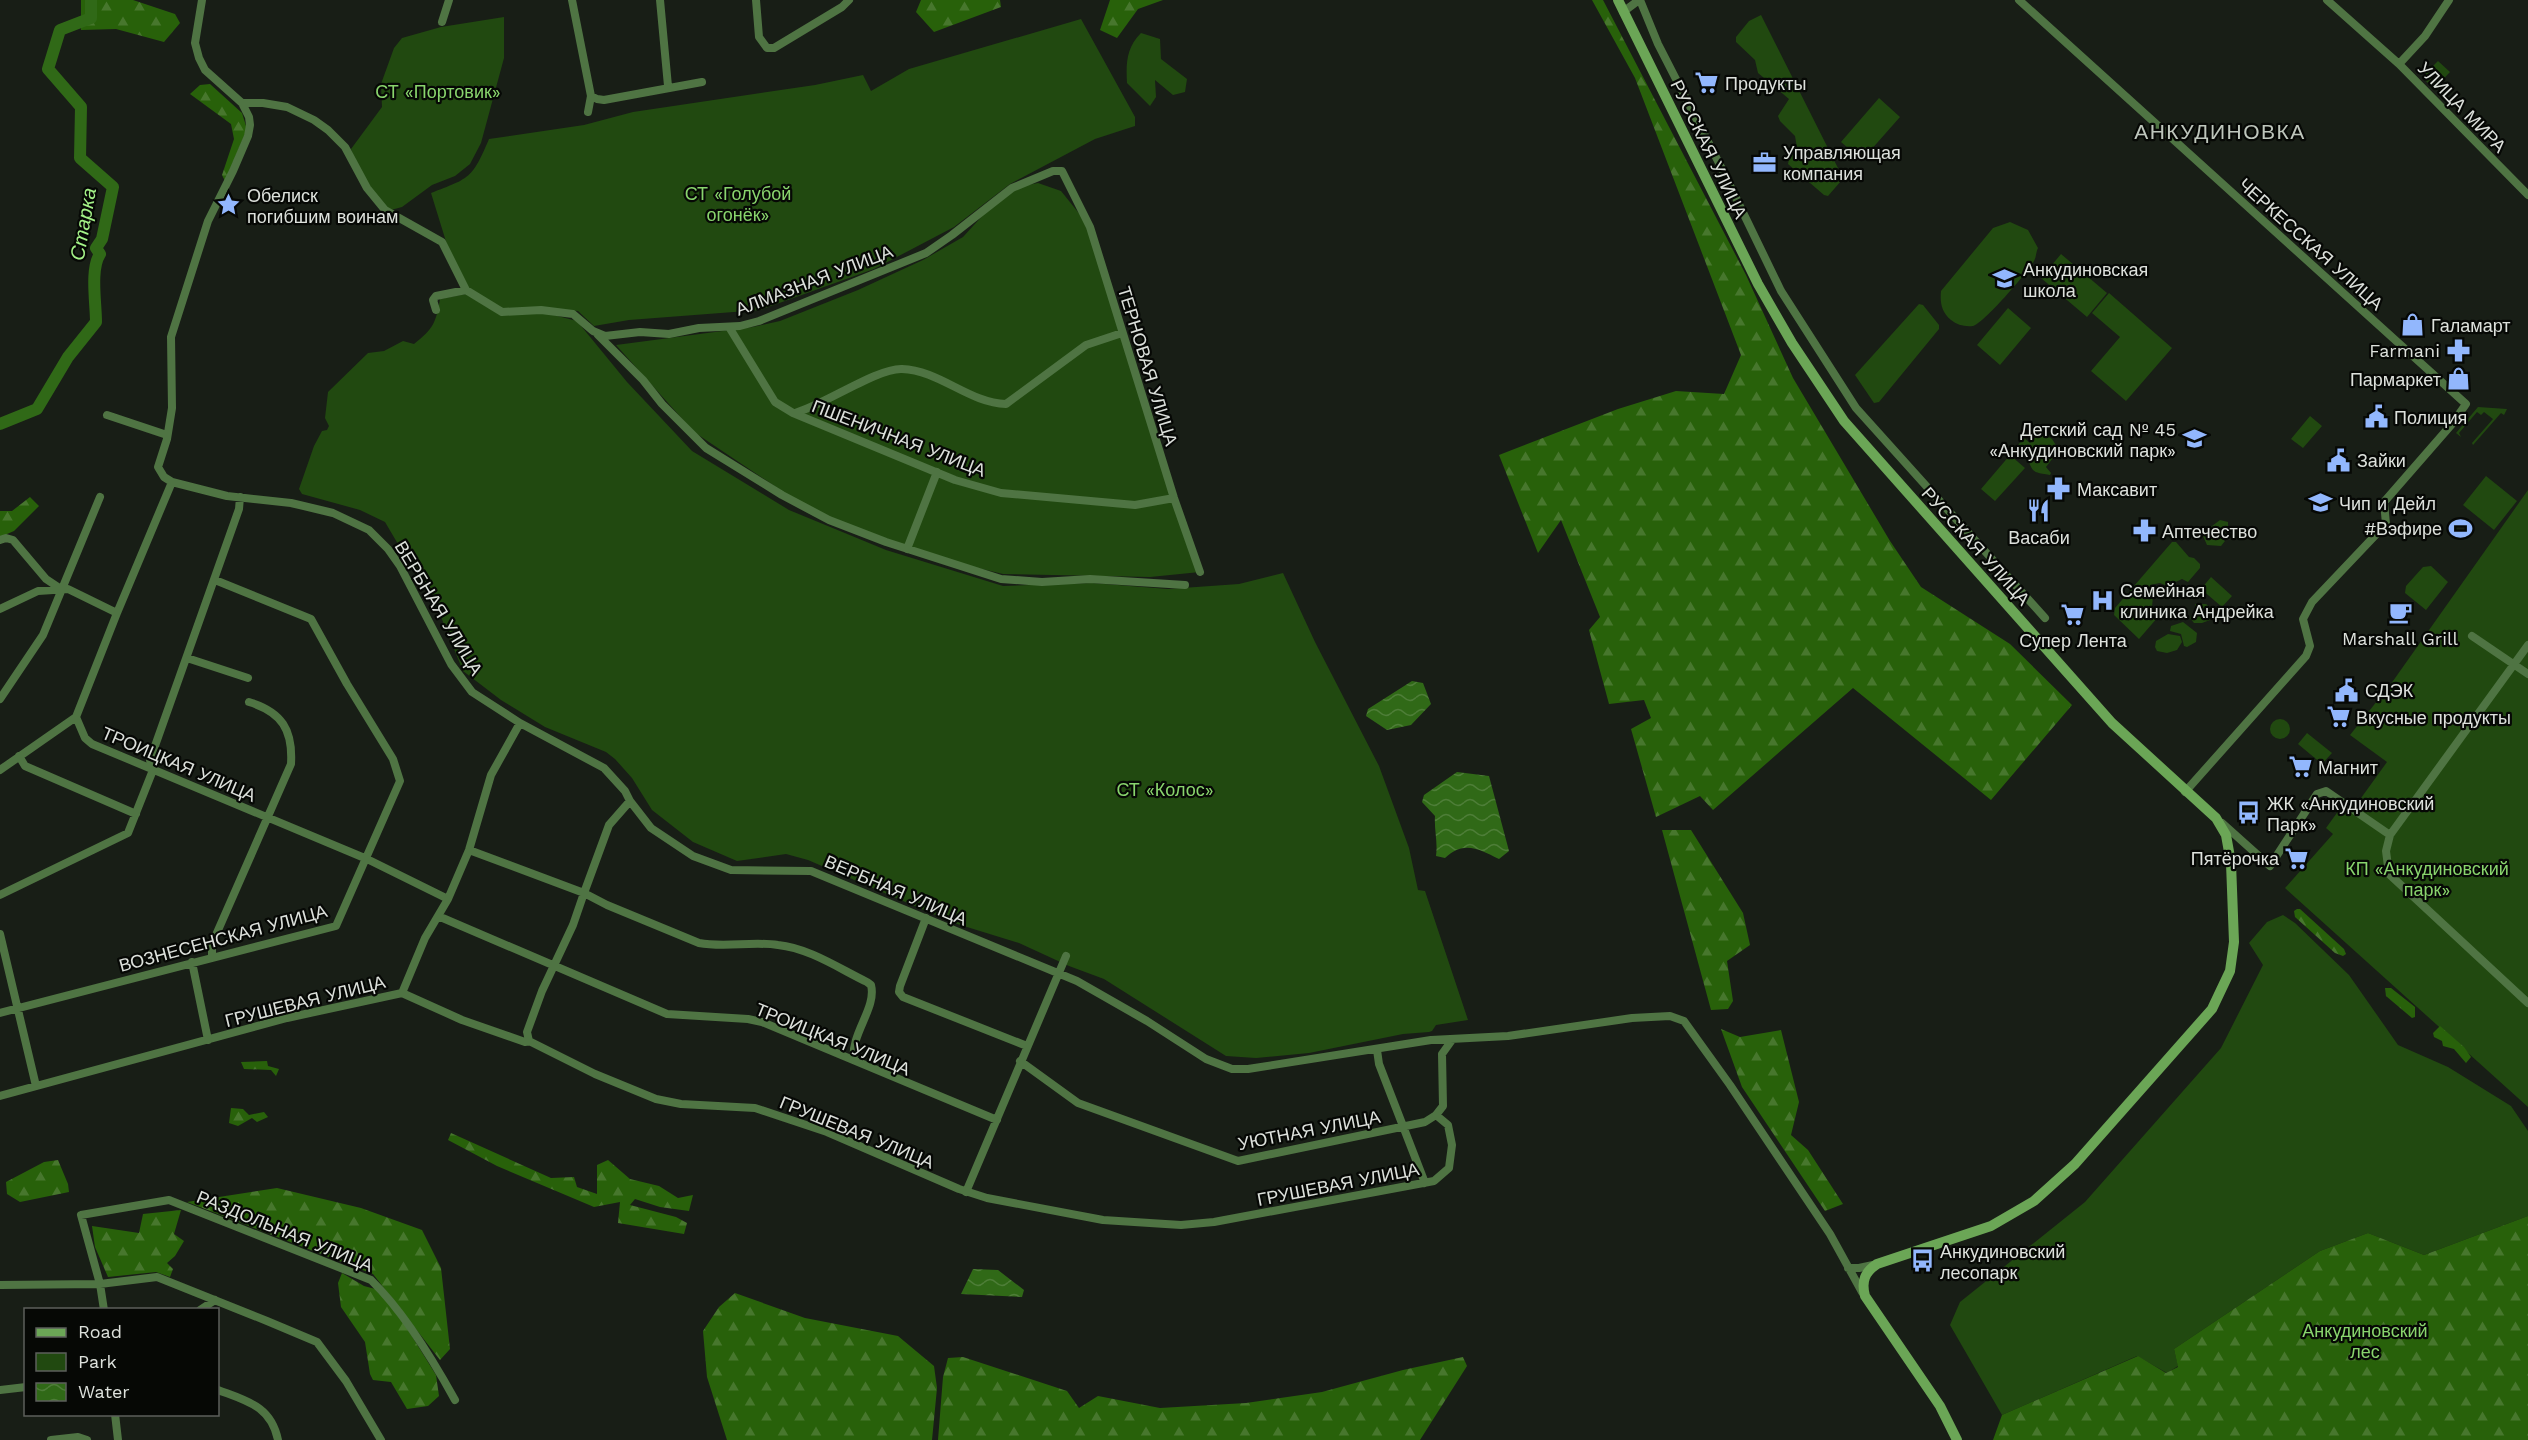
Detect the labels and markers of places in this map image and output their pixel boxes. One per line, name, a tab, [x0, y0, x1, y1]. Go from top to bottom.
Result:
supermarket icon: Продукты	[1694, 70, 1720, 96]
place label: Продукты	[1725, 73, 1806, 94]
place label: Управляющая компания	[1783, 142, 1901, 184]
office icon: Управляющая компания	[1752, 149, 1778, 175]
place label: Обелиск погибшим воинам	[247, 185, 398, 227]
place icon: Обелиск погибшим воинам	[216, 192, 242, 218]
place label: Анкудиновская школа	[2023, 259, 2148, 301]
school or university icon: Анкудиновская школа	[1992, 266, 2018, 292]
shop icon: Галамарт	[2400, 312, 2426, 338]
place label: Галамарт	[2431, 315, 2511, 336]
pharmacy icon: Farmani	[2445, 337, 2471, 363]
place label: Farmani	[2369, 340, 2440, 361]
shop icon: Пармаркет	[2446, 366, 2472, 392]
place label: Пармаркет	[2350, 369, 2441, 390]
public building icon: Полиция	[2363, 404, 2389, 430]
place label: Полиция	[2394, 407, 2467, 428]
place label: Детский сад № 45 «Анкудиновский парк»	[1989, 419, 2176, 461]
school or university icon: Детский сад № 45 «Анкудиновский парк»	[2181, 426, 2207, 452]
public building icon: Зайки	[2326, 447, 2352, 473]
place label: Зайки	[2357, 450, 2406, 471]
pharmacy icon: Максавит	[2046, 476, 2072, 502]
place label: Максавит	[2077, 479, 2157, 500]
school or university icon: Чип и Дейл	[2308, 490, 2334, 516]
place label: Чип и Дейл	[2339, 493, 2436, 514]
restaurant icon: Васаби	[2026, 498, 2052, 524]
sports icon: #Вэфире	[2447, 515, 2473, 541]
pharmacy icon: Аптечество	[2131, 518, 2157, 544]
place label: #Вэфире	[2364, 518, 2442, 539]
place label: Аптечество	[2162, 521, 2257, 542]
place label: Васаби	[2008, 527, 2070, 548]
place label: Семейная клиника Андрейка	[2120, 580, 2275, 622]
hospital icon: Семейная клиника Андрейка	[2089, 587, 2115, 613]
cafe icon: Marshall Grill	[2387, 599, 2413, 625]
supermarket icon: Супер Лента	[2060, 601, 2086, 627]
place label: Marshall Grill	[2342, 628, 2458, 649]
place label: Супер Лента	[2019, 630, 2128, 651]
public building icon: СДЭК	[2334, 677, 2360, 703]
place label: СДЭК	[2365, 680, 2414, 701]
supermarket icon: Вкусные продукты	[2325, 704, 2351, 730]
place label: Вкусные продукты	[2356, 707, 2511, 728]
supermarket icon: Магнит	[2287, 754, 2313, 780]
place label: Магнит	[2318, 757, 2378, 778]
place label: ЖК «Анкудиновский Парк»	[2267, 793, 2434, 835]
bus stop icon: ЖК «Анкудиновский Парк»	[2236, 800, 2262, 826]
supermarket icon: Пятёрочка	[2284, 845, 2310, 871]
place label: Пятёрочка	[2191, 848, 2280, 869]
place label: Анкудиновский лесопарк	[1940, 1241, 2065, 1283]
bus stop icon: Анкудиновский лесопарк	[1909, 1248, 1935, 1274]

